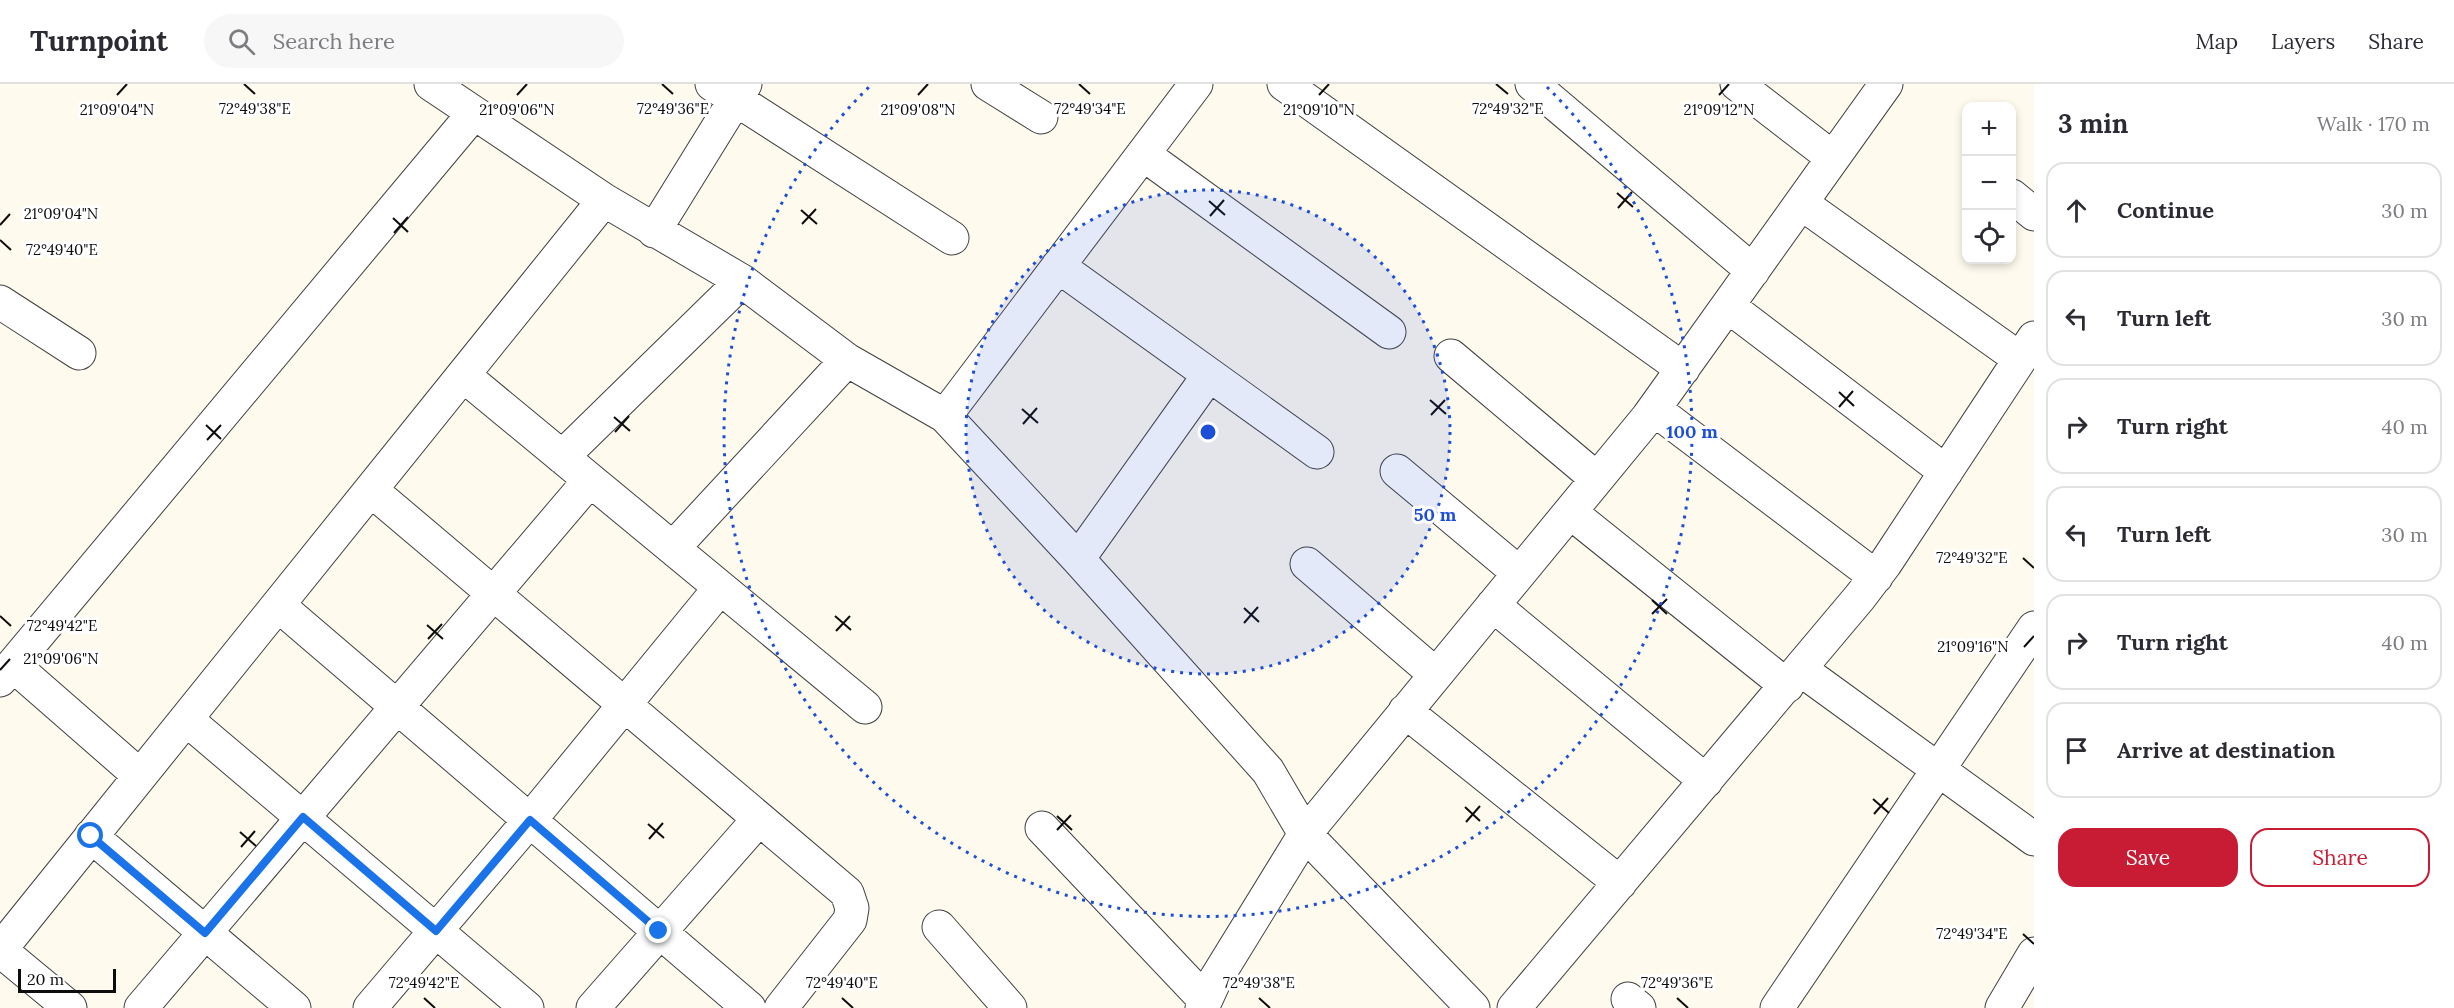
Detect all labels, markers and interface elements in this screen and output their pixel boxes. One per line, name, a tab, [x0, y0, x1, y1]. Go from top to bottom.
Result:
search box	[204, 14, 624, 68]
text: Turnpoint	[30, 23, 168, 59]
icon: search	[225, 25, 258, 58]
text: Search here	[273, 27, 395, 55]
text: Map	[2195, 28, 2238, 55]
text: Layers	[2271, 28, 2335, 55]
text: Share	[2368, 28, 2424, 55]
text: 72°49'38"E	[219, 99, 291, 118]
text: 72°49'36"E	[637, 99, 709, 118]
text: 72°49'34"E	[1054, 99, 1126, 118]
text: 72°49'32"E	[1472, 99, 1544, 118]
text: 21°09'04"N	[80, 100, 154, 119]
text: 21°09'06"N	[479, 100, 555, 119]
text: 21°09'08"N	[880, 100, 956, 119]
text: 21°09'10"N	[1283, 100, 1355, 119]
text: 21°09'12"N	[1684, 100, 1754, 119]
map controls	[1962, 102, 2016, 264]
button: +	[1962, 102, 2016, 156]
text: 3 min	[2058, 107, 2128, 140]
text: Walk · 170 m	[2317, 111, 2430, 136]
button: −	[1962, 156, 2016, 210]
icon: ahead	[2060, 194, 2093, 227]
text: Continue	[2117, 196, 2214, 224]
text: 30 m	[2381, 198, 2428, 223]
text: 21°09'04"N	[24, 204, 98, 223]
button: locate	[1962, 210, 2016, 264]
text: 72°49'40"E	[26, 240, 98, 259]
icon: left	[2060, 302, 2093, 335]
text: Turn left	[2117, 304, 2211, 332]
text: 30 m	[2381, 306, 2428, 331]
icon: right	[2060, 410, 2093, 443]
text: Turn right	[2117, 412, 2228, 440]
text: 40 m	[2382, 414, 2428, 439]
text: 100 m	[1666, 420, 1718, 443]
centre of rings	[1198, 422, 1218, 442]
text: 50 m	[1414, 503, 1457, 526]
icon: left	[2060, 518, 2093, 551]
text: Turn left	[2117, 520, 2211, 548]
text: 30 m	[2381, 522, 2428, 547]
text: 72°49'32"E	[1936, 548, 2008, 567]
text: 72°49'42"E	[27, 616, 97, 635]
icon: right	[2060, 626, 2093, 659]
text: Turn right	[2117, 628, 2228, 656]
text: 40 m	[2382, 630, 2428, 655]
text: 21°09'16"N	[1937, 637, 2009, 656]
text: 21°09'06"N	[23, 649, 99, 668]
icon: arrive	[2060, 734, 2093, 767]
text: Arrive at destination	[2117, 736, 2335, 764]
route start	[77, 822, 103, 848]
button: Save	[2058, 828, 2238, 887]
button: Share	[2250, 828, 2430, 887]
route end	[645, 917, 671, 943]
text: 72°49'34"E	[1936, 924, 2008, 943]
scale bar	[18, 966, 116, 994]
text: 20 m	[27, 969, 64, 989]
text: 72°49'42"E	[389, 973, 459, 992]
text: 72°49'40"E	[806, 973, 878, 992]
text: 72°49'38"E	[1223, 973, 1295, 992]
text: 72°49'36"E	[1641, 973, 1713, 992]

